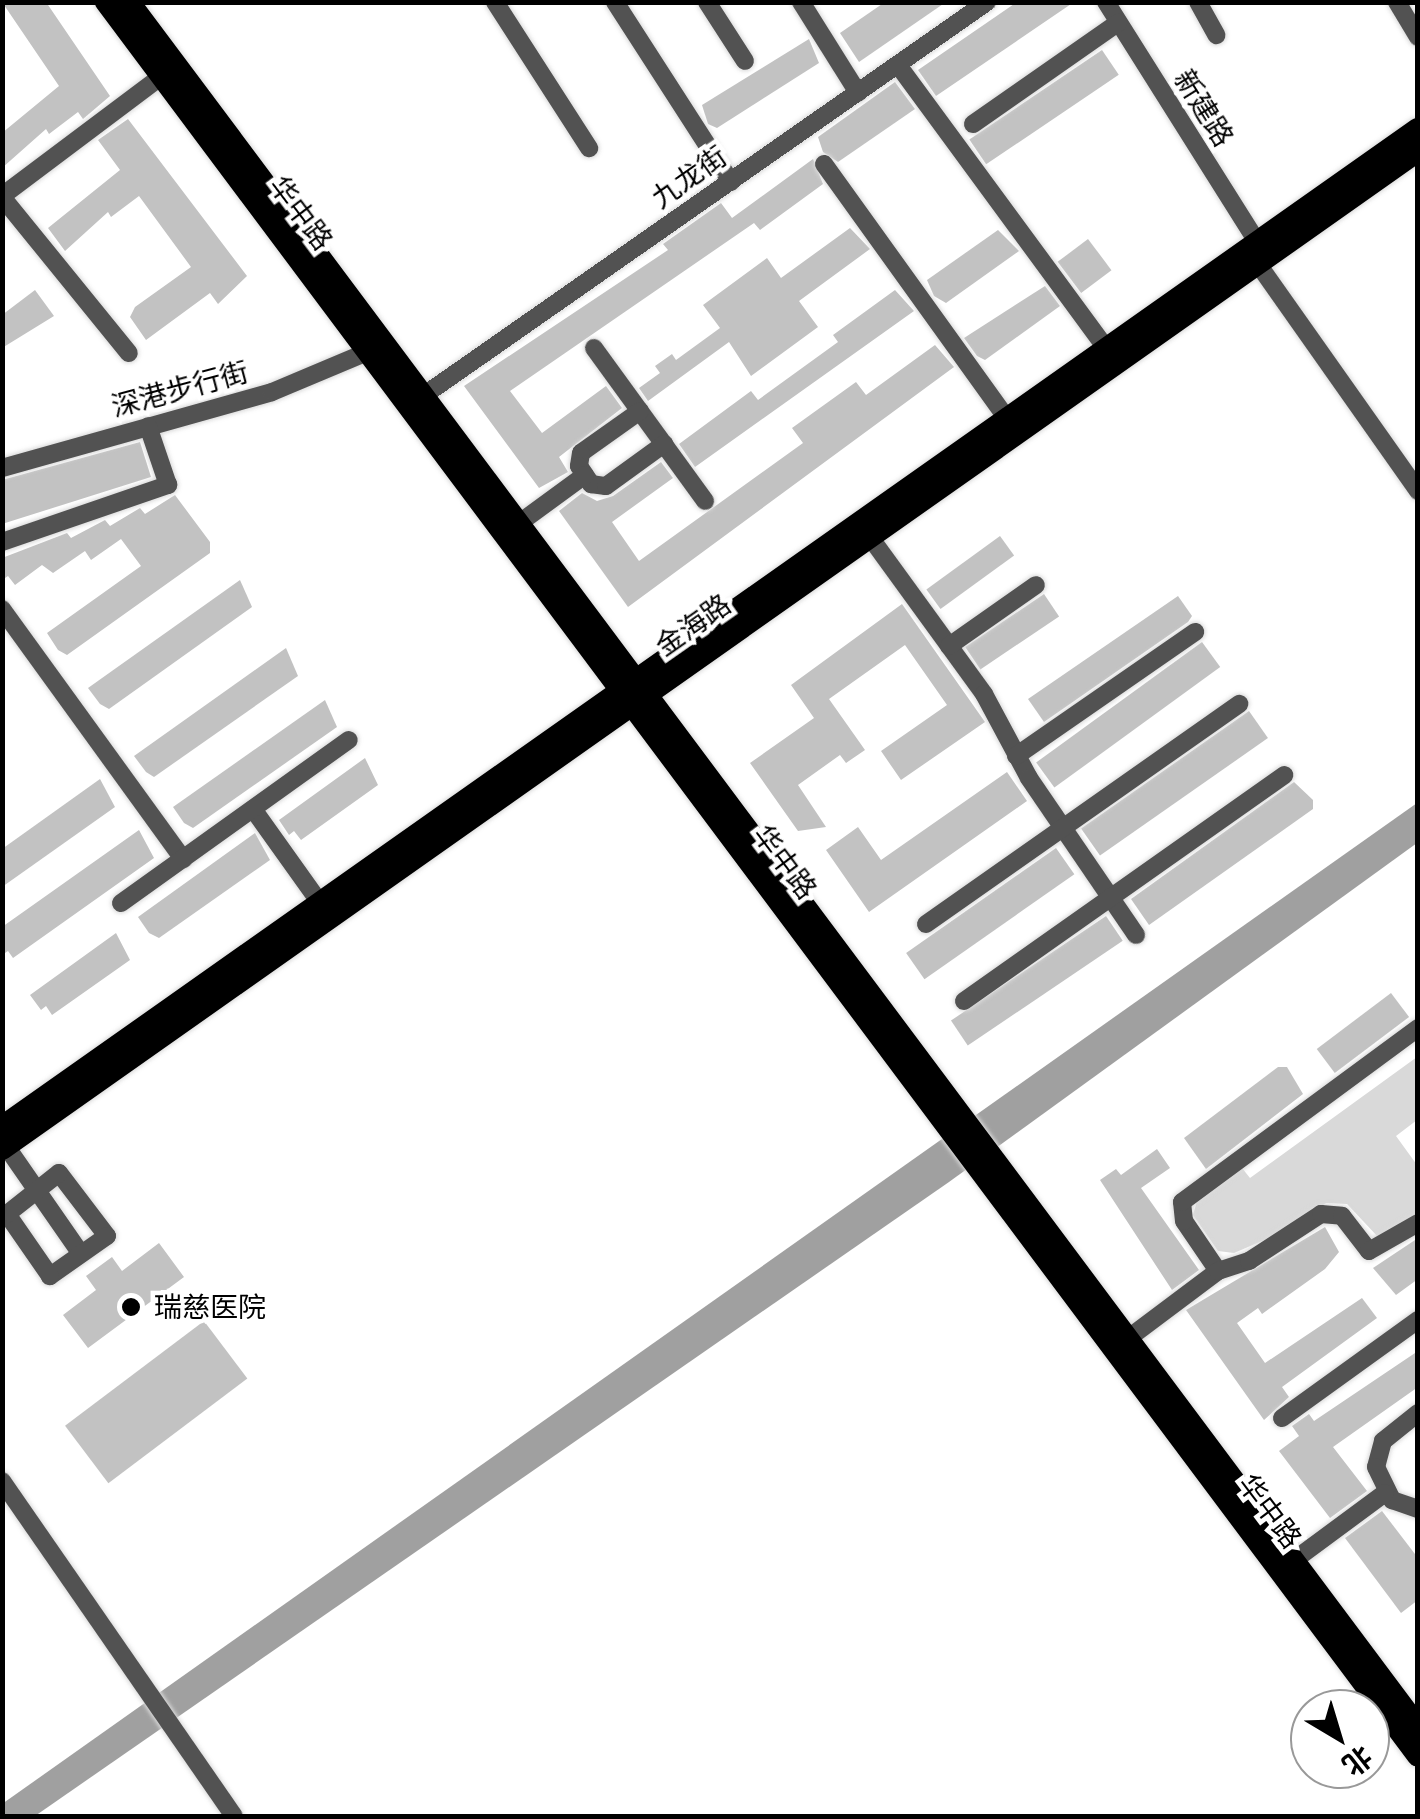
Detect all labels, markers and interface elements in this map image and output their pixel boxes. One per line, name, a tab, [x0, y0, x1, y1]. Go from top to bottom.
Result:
street label: 新建路	[1167, 63, 1241, 153]
street label: 九龙街	[645, 139, 733, 215]
street label: 华中路	[262, 169, 340, 257]
street label: 深港步行街	[108, 355, 252, 423]
street label: 金海路	[649, 587, 737, 663]
street label: 华中路	[746, 818, 824, 906]
place label: 瑞慈医院	[154, 1290, 266, 1324]
marker: 瑞慈医院	[118, 1294, 144, 1320]
street label: 华中路	[1231, 1467, 1309, 1555]
north arrow	[1290, 1689, 1390, 1789]
text: 北	[1336, 1739, 1379, 1783]

